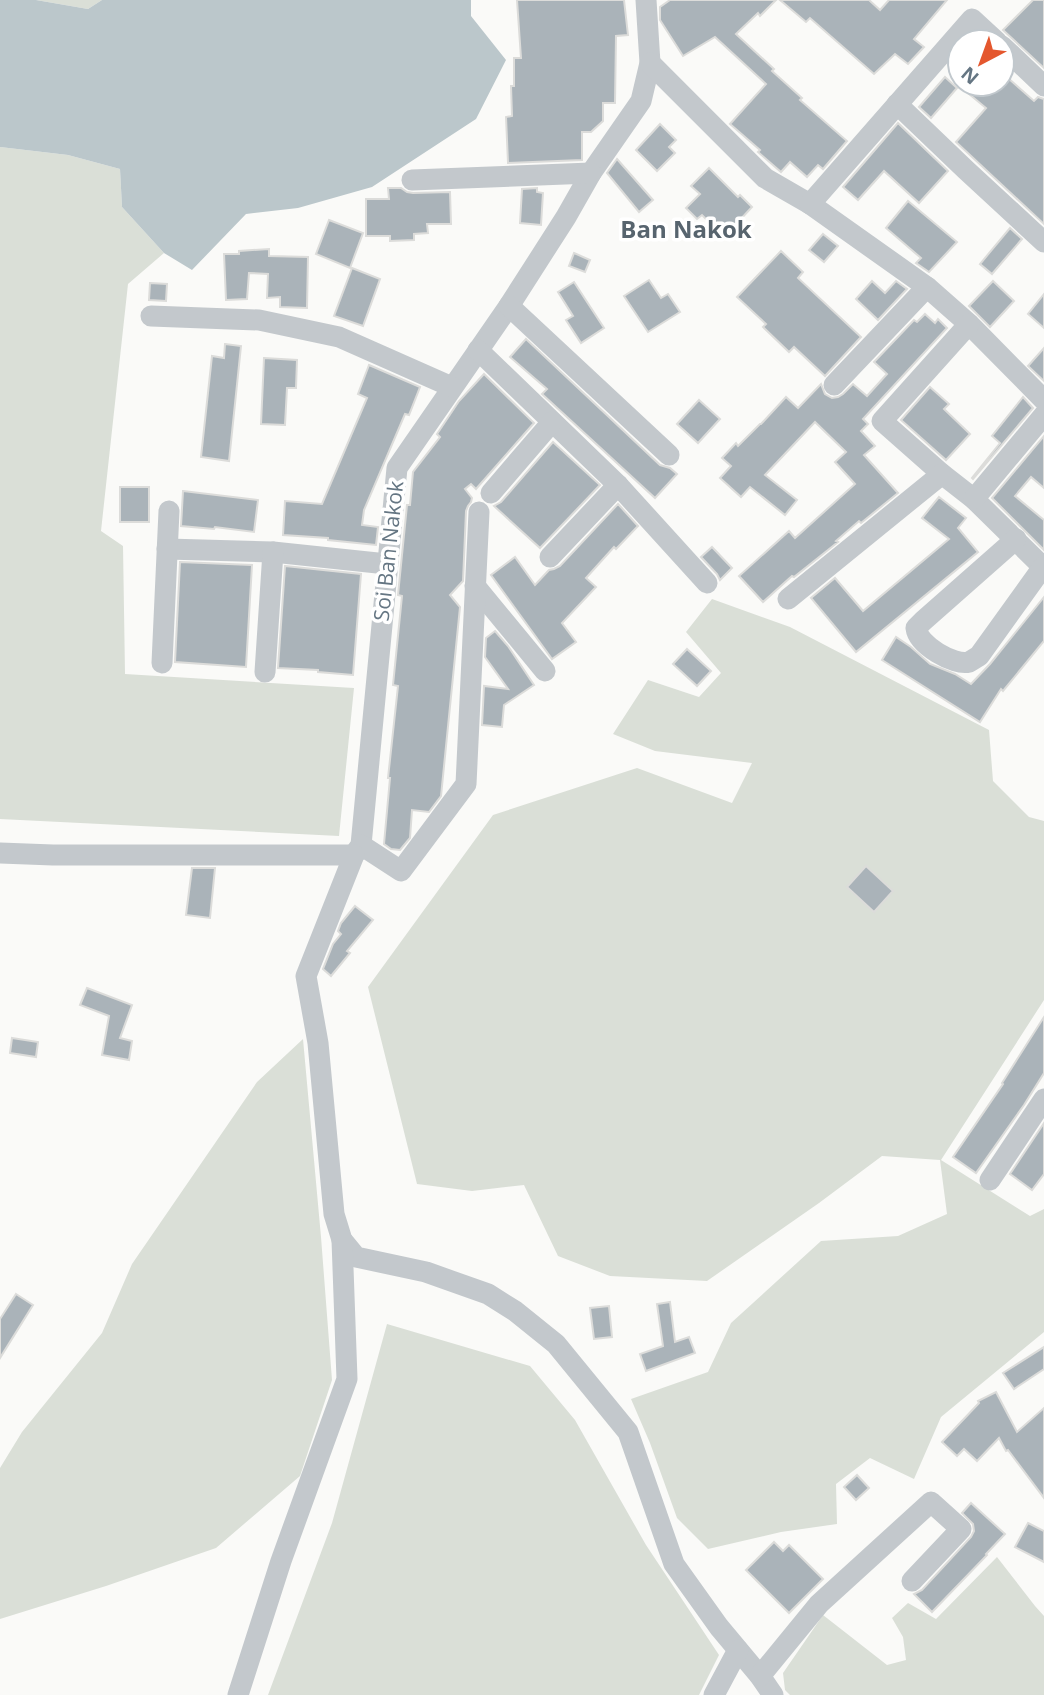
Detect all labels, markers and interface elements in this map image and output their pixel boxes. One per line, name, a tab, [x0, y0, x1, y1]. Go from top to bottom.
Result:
north arrow	[946, 28, 1016, 98]
text: N	[955, 61, 984, 91]
district label: Ban Nakok	[620, 212, 752, 245]
street label: Soi Ban Nakok	[367, 479, 409, 622]

